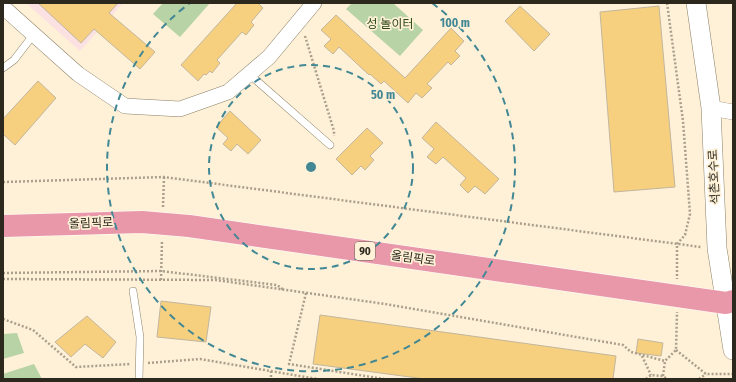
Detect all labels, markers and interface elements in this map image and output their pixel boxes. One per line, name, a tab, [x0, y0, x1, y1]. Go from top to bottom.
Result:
text: 100 m	[440, 16, 470, 30]
park label: 성 놀이터	[367, 17, 413, 31]
text: 50 m	[371, 88, 395, 102]
street label: 석촌호수로	[706, 149, 722, 205]
centre of rings	[304, 160, 318, 174]
street label: 올림픽로	[69, 215, 113, 231]
road number: 90	[355, 242, 375, 260]
street label: 올림픽로	[390, 248, 436, 268]

